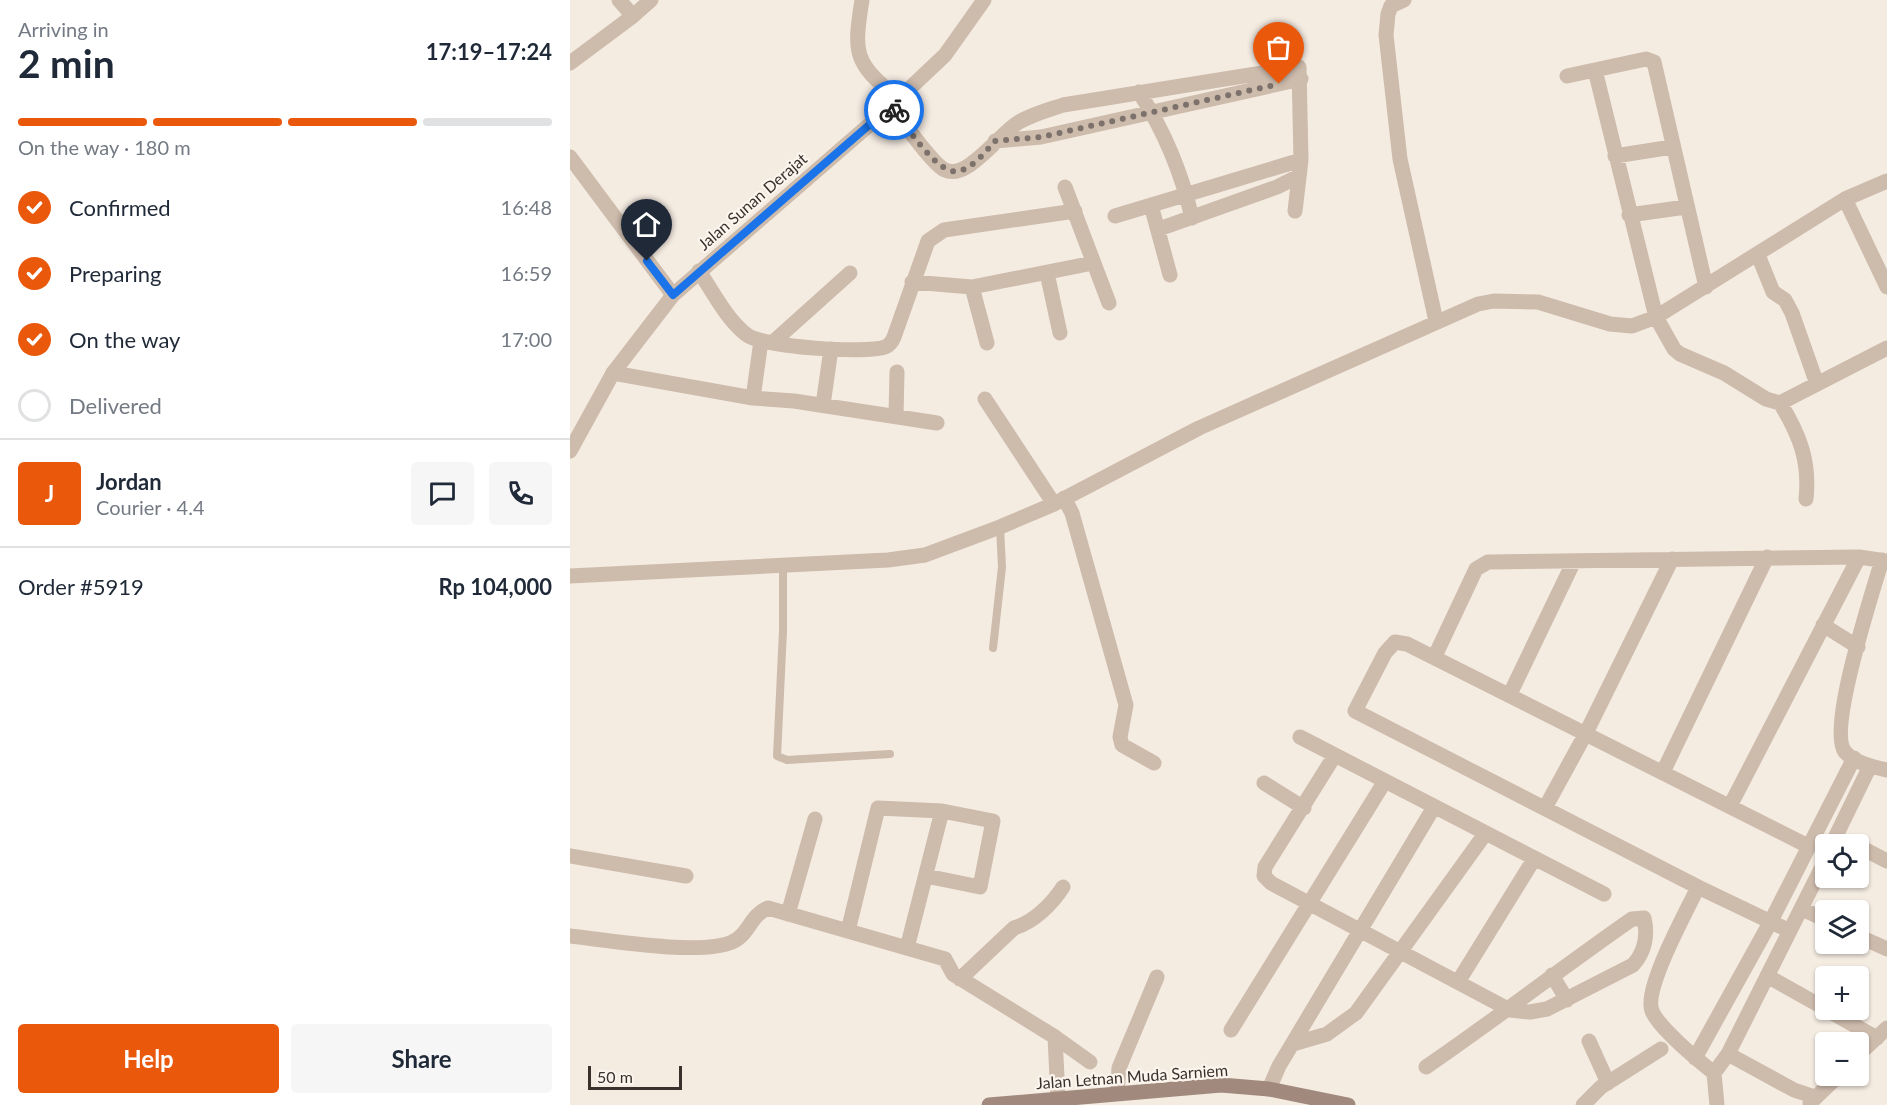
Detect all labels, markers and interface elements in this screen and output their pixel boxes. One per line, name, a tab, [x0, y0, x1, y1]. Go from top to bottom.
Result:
text: Arriving in	[18, 17, 109, 41]
pin	[1253, 22, 1304, 84]
icon: bag	[1262, 31, 1295, 64]
text: 17:19–17:24	[426, 38, 552, 65]
text: 2 min	[18, 40, 115, 86]
courier	[864, 80, 924, 140]
icon: bike	[878, 94, 911, 127]
text: On the way · 180 m	[18, 135, 191, 159]
street label: Jalan Sunan Derajat	[694, 148, 811, 253]
icon: check	[18, 191, 51, 224]
text: Confirmed	[69, 194, 171, 221]
text: 16:48	[501, 195, 552, 219]
pin	[621, 199, 672, 261]
icon: home	[630, 208, 663, 241]
icon: check	[18, 257, 51, 290]
text: Preparing	[69, 260, 161, 287]
text: 16:59	[501, 261, 552, 285]
icon: check	[18, 323, 51, 356]
text: On the way	[69, 326, 180, 353]
text: 17:00	[501, 327, 552, 351]
text: Delivered	[69, 392, 162, 419]
button: chat	[411, 462, 474, 525]
button: phone	[489, 462, 552, 525]
text: Jordan	[96, 468, 162, 495]
text: J	[45, 480, 54, 507]
text: Courier · 4.4	[96, 495, 205, 519]
text: Order #5919	[18, 573, 144, 600]
text: Rp 104,000	[438, 573, 552, 600]
map controls	[1815, 834, 1869, 1086]
button: locate	[1815, 834, 1869, 888]
button: layers	[1815, 900, 1869, 954]
button: +	[1815, 966, 1869, 1020]
button: Help	[18, 1024, 279, 1093]
button: Share	[291, 1024, 552, 1093]
button: −	[1815, 1032, 1869, 1086]
street label: Jalan Letnan Muda Sarniem	[1035, 1060, 1229, 1092]
scale bar	[588, 1063, 682, 1090]
text: 50 m	[597, 1067, 633, 1086]

